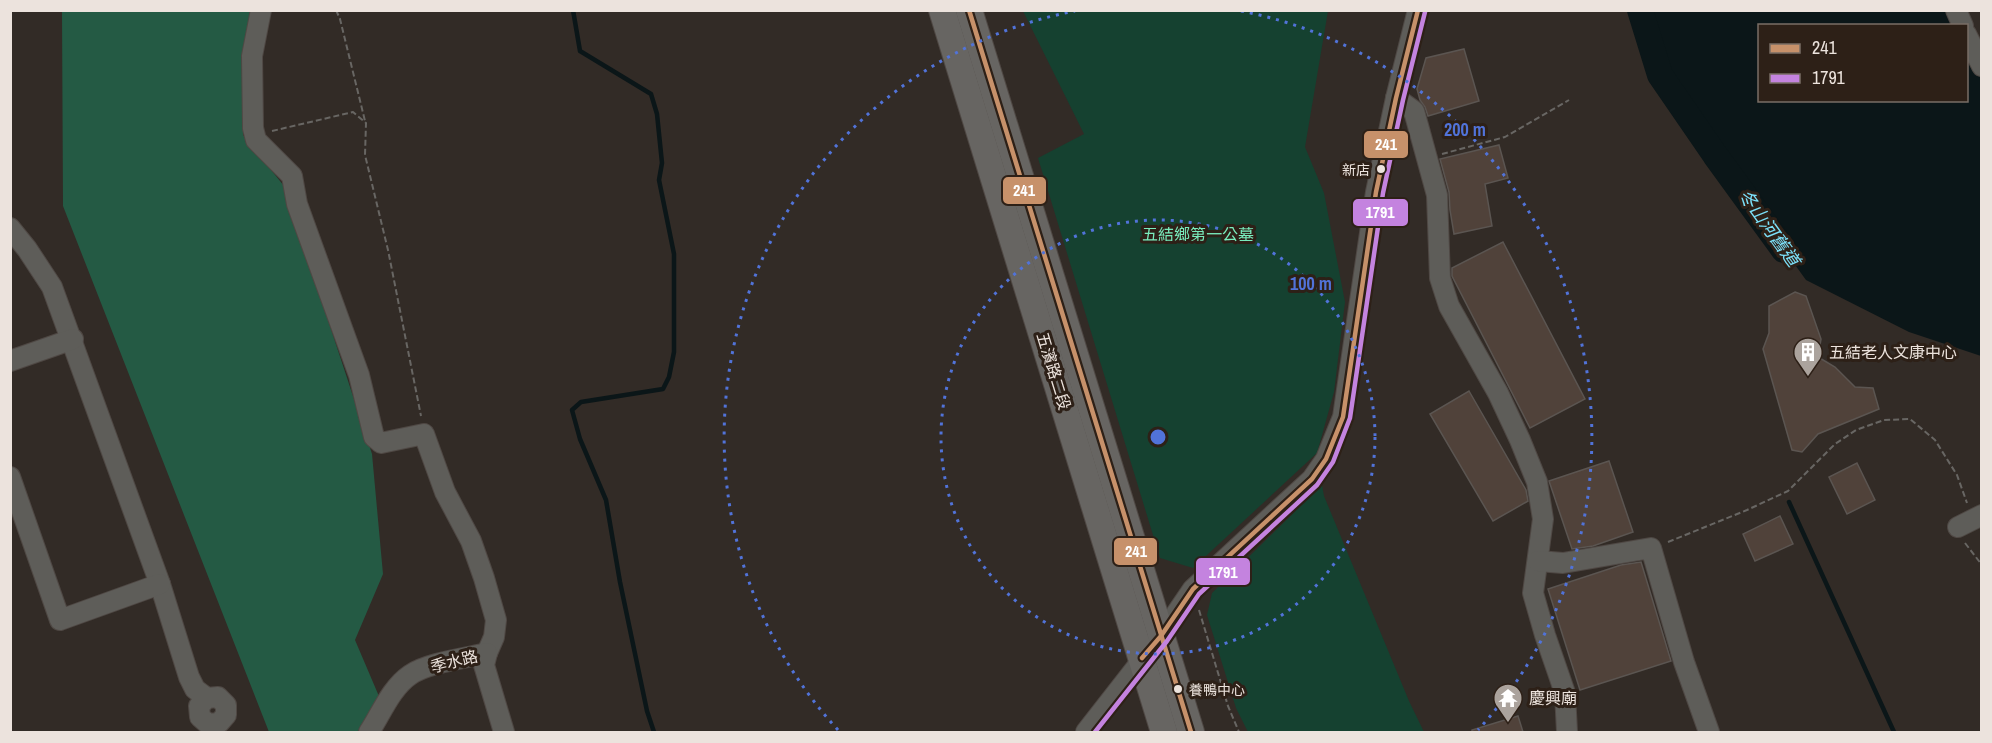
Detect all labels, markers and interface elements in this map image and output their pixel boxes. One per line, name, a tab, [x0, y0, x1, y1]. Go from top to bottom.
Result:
legend	[1758, 24, 1968, 102]
text: 241	[1812, 35, 1837, 60]
text: 1791	[1812, 65, 1846, 90]
text: 200 m	[1444, 117, 1486, 142]
line badge: 241	[1363, 130, 1409, 159]
text: 241	[1375, 133, 1398, 155]
place label: 新店	[1342, 161, 1370, 179]
marker: 新店	[1375, 163, 1387, 175]
line badge: 241	[1002, 176, 1047, 205]
text: 241	[1013, 179, 1036, 201]
water label: 冬山河舊道	[1733, 184, 1808, 274]
line badge: 1791	[1352, 198, 1409, 227]
text: 1791	[1365, 201, 1395, 223]
park label: 五結鄉第一公墓	[1142, 223, 1254, 245]
text: 100 m	[1290, 271, 1332, 296]
street label: 五濱路二段	[1032, 330, 1076, 412]
building icon: 五結老人文康中心	[1792, 336, 1824, 378]
place label: 五結老人文康中心	[1829, 341, 1957, 363]
centre of rings	[1148, 427, 1168, 447]
line badge: 241	[1113, 537, 1158, 566]
text: 241	[1125, 540, 1148, 562]
line badge: 1791	[1195, 557, 1251, 586]
text: 1791	[1208, 561, 1238, 583]
street label: 季水路	[428, 645, 480, 677]
place label: 養鴨中心	[1189, 681, 1245, 699]
temple icon: 慶興廟	[1492, 682, 1524, 724]
marker: 養鴨中心	[1172, 683, 1184, 695]
place label: 慶興廟	[1529, 687, 1577, 709]

